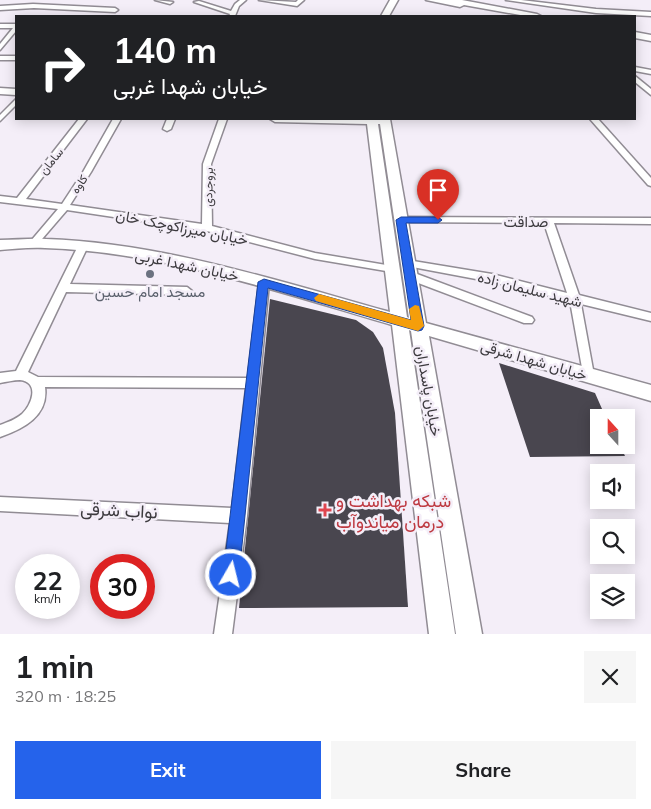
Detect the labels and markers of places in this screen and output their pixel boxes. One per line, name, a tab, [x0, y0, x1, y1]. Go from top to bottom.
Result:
pin	[417, 169, 459, 220]
marker: مسجد امام حسین	[144, 268, 156, 280]
place label: مسجد امام حسین	[95, 282, 205, 302]
place label: شبکه بهداشت و درمان میاندوآب	[336, 489, 451, 533]
marker: شبکه بهداشت و درمان میاندوآب	[318, 503, 332, 517]

